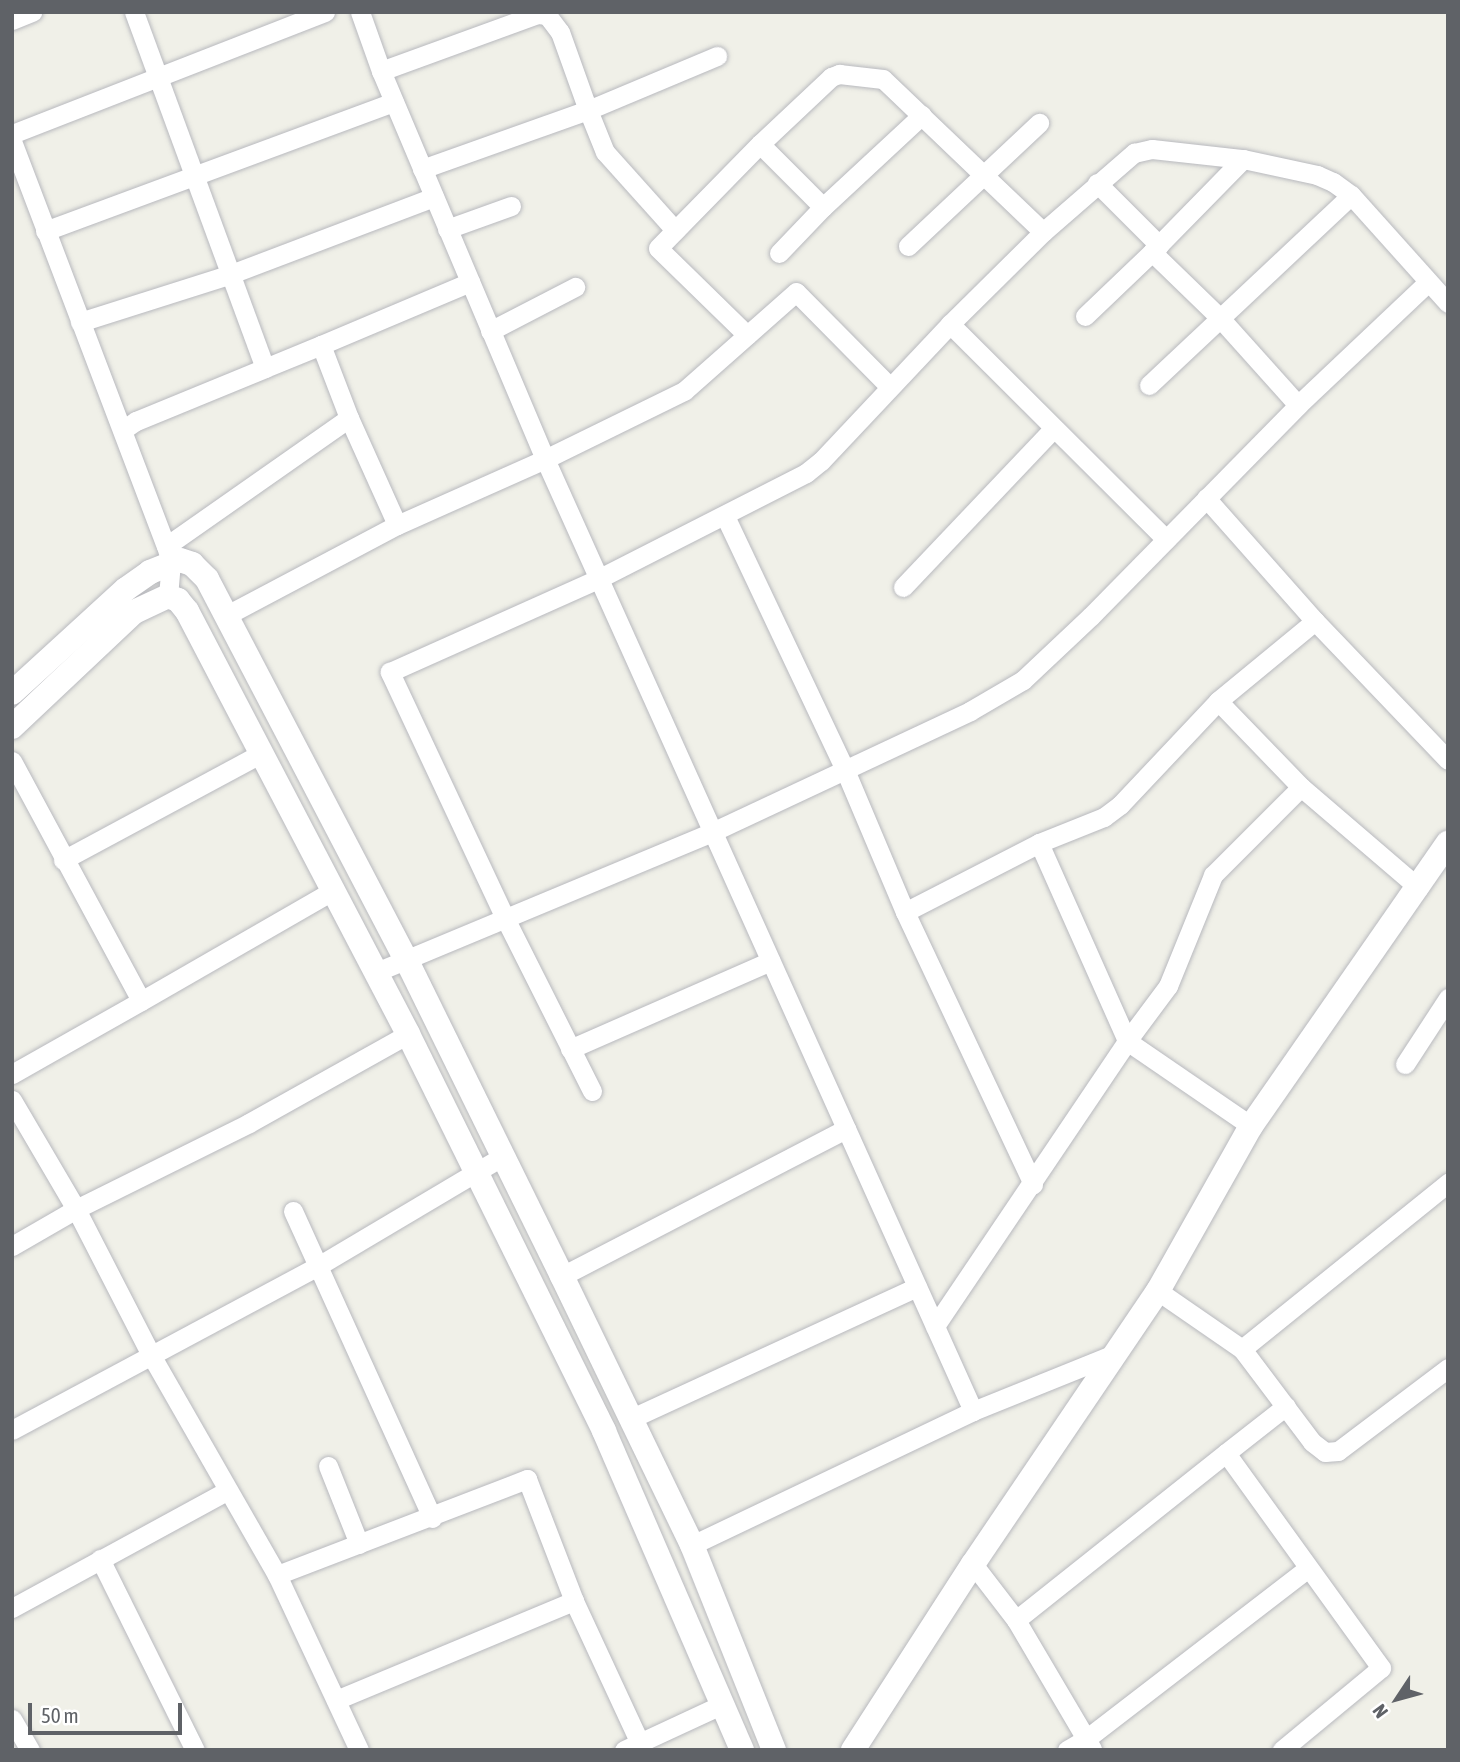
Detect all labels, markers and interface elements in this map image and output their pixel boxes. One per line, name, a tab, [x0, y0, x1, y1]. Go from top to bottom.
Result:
north arrow	[1362, 1664, 1432, 1734]
scale bar	[32, 1688, 186, 1732]
text: N	[1368, 1700, 1392, 1722]
text: 50 m	[41, 1703, 79, 1727]

